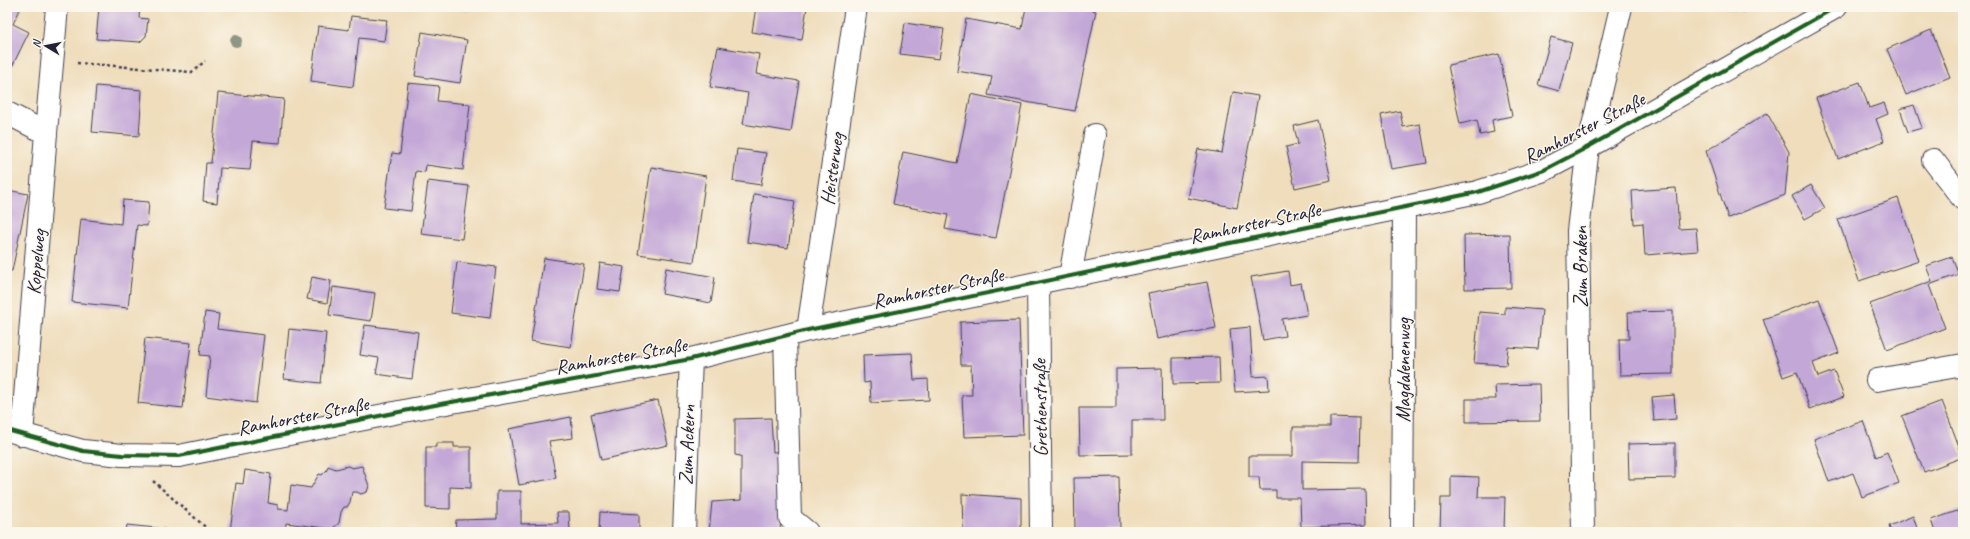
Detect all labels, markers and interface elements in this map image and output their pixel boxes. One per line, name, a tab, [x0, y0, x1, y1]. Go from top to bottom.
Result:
north arrow	[26, 26, 66, 66]
text: N	[29, 38, 44, 49]
street label: Ramhorster Straße	[1519, 86, 1650, 169]
street label: Heisterweg	[815, 129, 850, 207]
street label: Ramhorster Straße	[1187, 197, 1324, 249]
street label: Zum Braken	[1568, 225, 1593, 308]
street label: Koppelweg	[21, 227, 51, 295]
street label: Ramhorster Straße	[870, 262, 1007, 314]
street label: Magdalenenweg	[1391, 317, 1416, 422]
street label: Ramhorster Straße	[553, 332, 690, 380]
street label: Grethenstraße	[1027, 357, 1053, 457]
street label: Ramhorster Straße	[235, 391, 372, 441]
street label: Zum Ackern	[673, 403, 701, 486]

